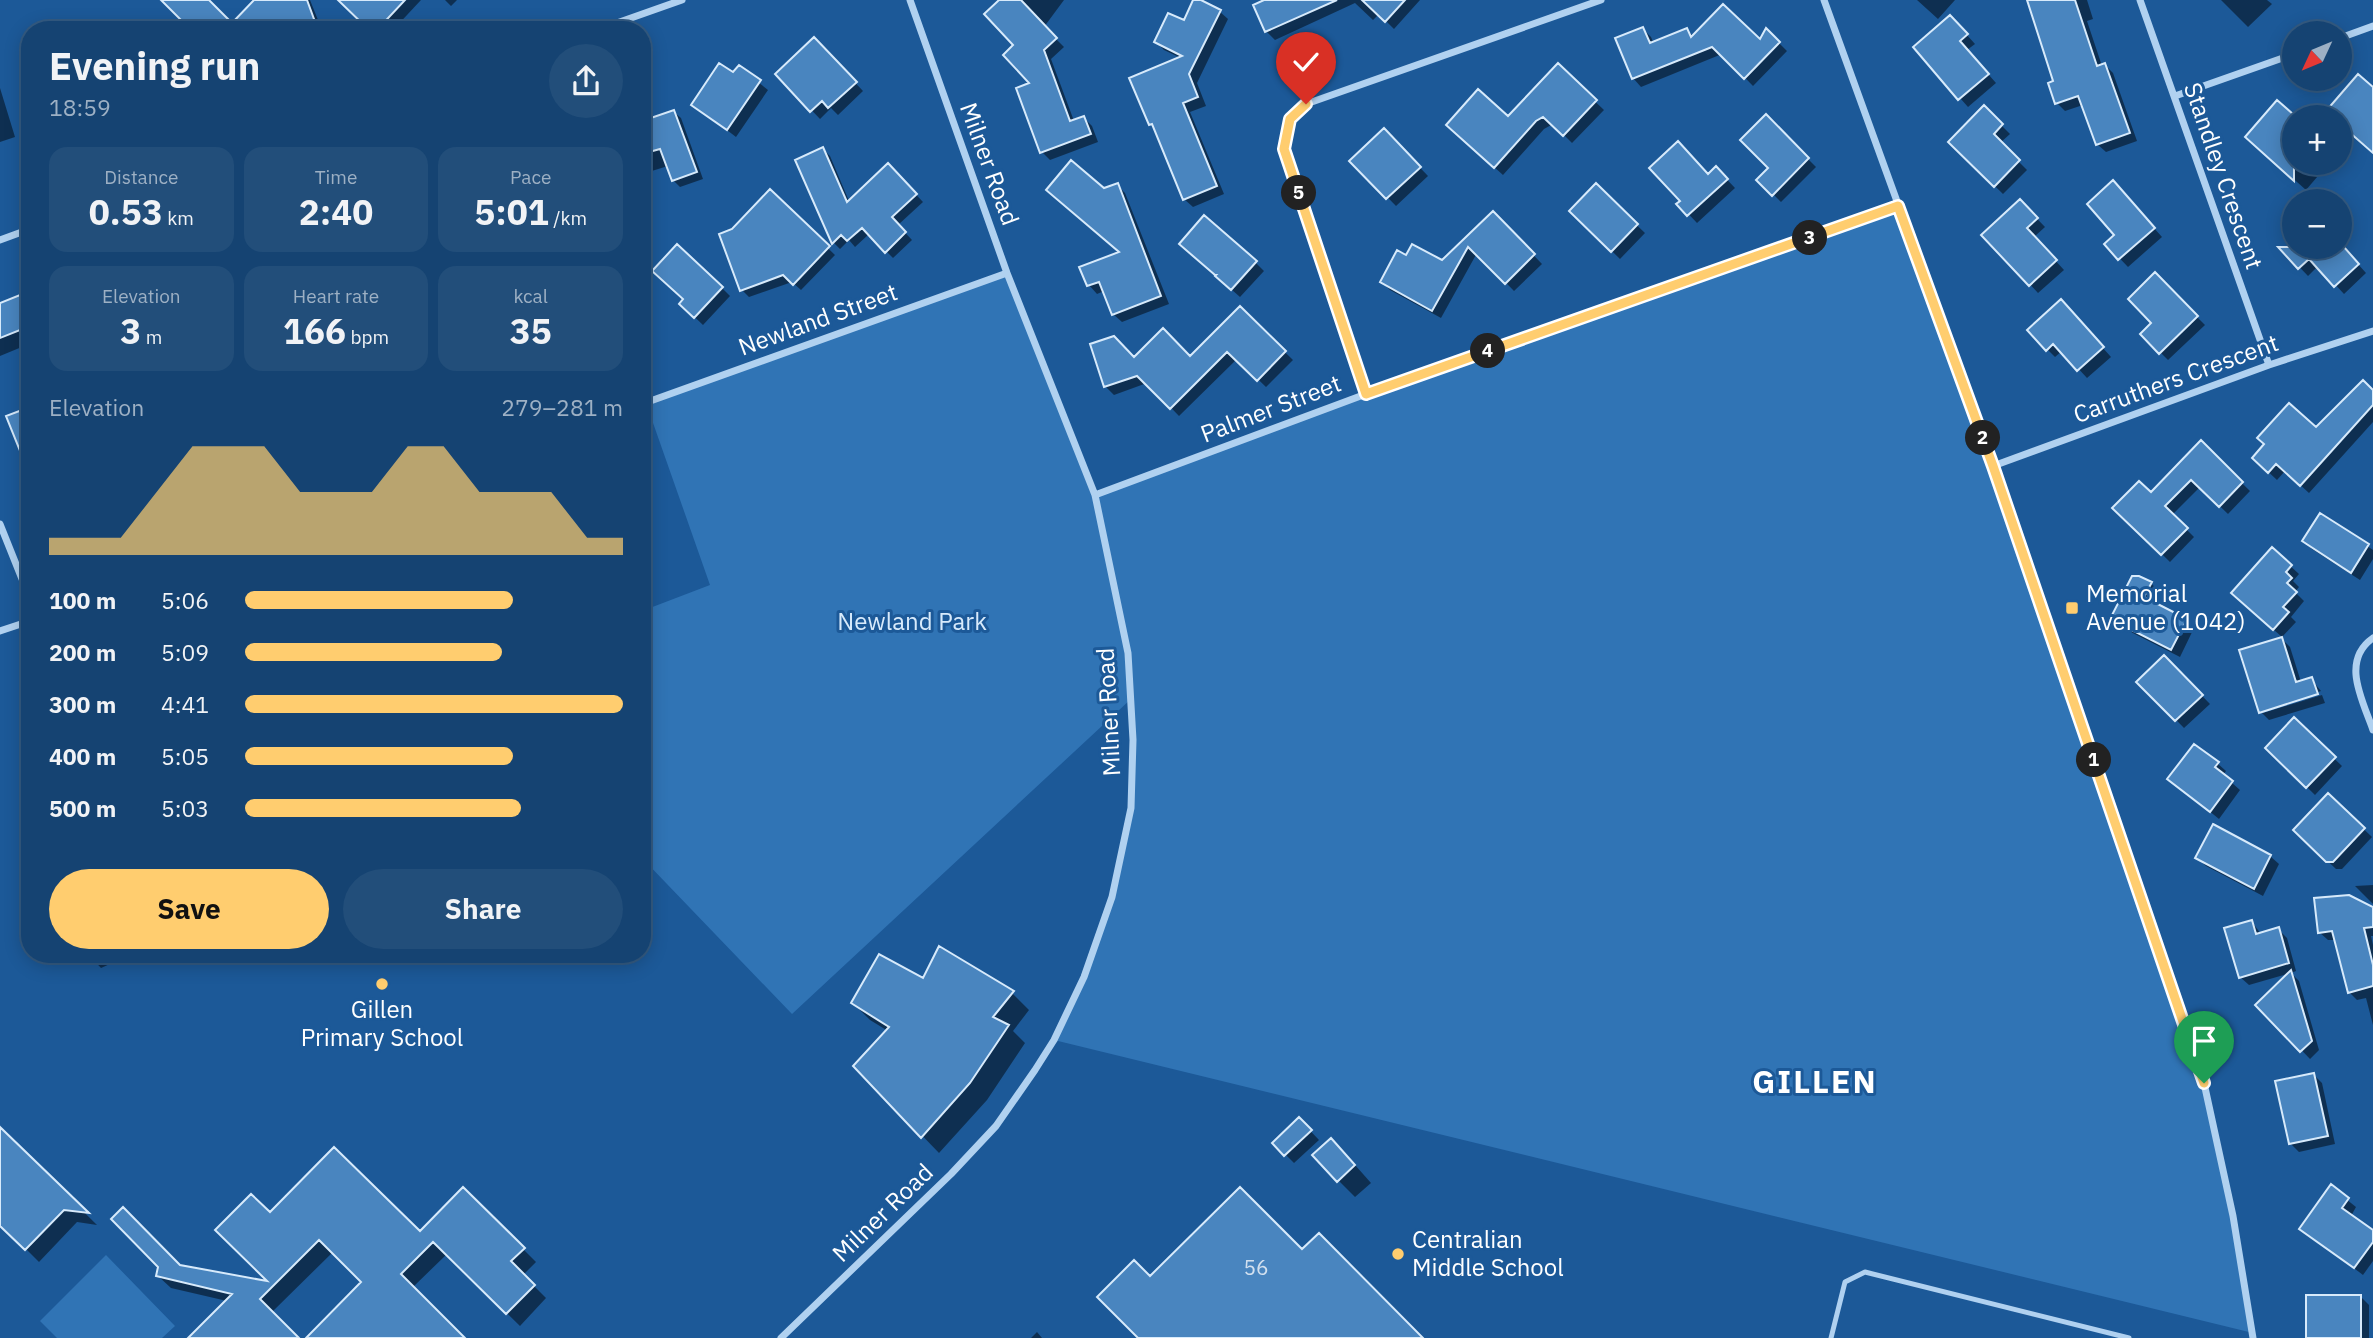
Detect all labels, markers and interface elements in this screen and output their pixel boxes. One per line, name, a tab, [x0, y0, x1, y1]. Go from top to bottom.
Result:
north arrow	[2282, 21, 2352, 91]
map controls	[2282, 21, 2352, 259]
pin	[1276, 32, 1336, 104]
text: Evening run	[49, 41, 260, 90]
icon: check	[1287, 43, 1325, 81]
button: share	[549, 44, 623, 118]
street label: Standley Crescent	[2177, 78, 2271, 273]
text: 18:59	[49, 92, 111, 122]
street label: Milner Road	[953, 98, 1027, 229]
button: +	[2282, 105, 2352, 175]
text: Distance	[104, 165, 178, 189]
text: Time	[315, 165, 357, 189]
text: Pace	[510, 165, 551, 189]
pin: 5	[1282, 176, 1316, 210]
text: 5	[1293, 180, 1304, 204]
text: 0.53	[89, 189, 163, 235]
text: 2:40	[299, 189, 373, 235]
text: 5:01	[474, 189, 549, 235]
button: −	[2282, 189, 2352, 259]
text: km	[163, 206, 194, 230]
text: /km	[549, 206, 587, 230]
pin: 3	[1792, 220, 1828, 256]
text: 3	[1804, 225, 1815, 249]
street label: Newland Street	[734, 275, 902, 363]
text: Elevation	[102, 284, 181, 308]
text: Heart rate	[293, 284, 379, 308]
text: kcal	[513, 284, 548, 308]
text: 3	[120, 308, 141, 354]
text: 166	[283, 308, 346, 354]
text: 35	[510, 308, 552, 354]
text: m	[141, 325, 162, 349]
text: bpm	[346, 325, 389, 349]
street label: Carruthers Crescent	[2069, 326, 2283, 430]
pin: 4	[1470, 334, 1506, 368]
text: 4	[1482, 338, 1493, 362]
street label: Palmer Street	[1196, 367, 1346, 450]
text: Elevation	[49, 392, 144, 422]
text: 279–281 m	[501, 392, 623, 422]
pin: 2	[1966, 420, 2000, 456]
text: 2	[1977, 425, 1988, 449]
place label: Memorial Avenue (1042)	[2086, 577, 2245, 637]
text: 100 m	[49, 585, 116, 615]
text: 5:06	[161, 585, 209, 615]
marker: Memorial Avenue (1042)	[2064, 600, 2080, 616]
park label: Newland Park	[837, 605, 987, 637]
text: 200 m	[49, 637, 116, 667]
text: 5:09	[161, 637, 209, 667]
street label: Milner Road	[1089, 647, 1127, 777]
text: 300 m	[49, 689, 116, 719]
text: 4:41	[161, 689, 209, 719]
text: 400 m	[49, 741, 116, 771]
text: 5:05	[161, 741, 209, 771]
pin: 1	[2076, 742, 2112, 778]
text: 1	[2088, 747, 2099, 771]
text: 500 m	[49, 793, 116, 823]
text: 5:03	[161, 793, 209, 823]
button: Save	[49, 869, 329, 949]
button: Share	[343, 869, 623, 949]
marker: Gillen Primary School	[374, 976, 390, 992]
place label: Gillen Primary School	[301, 993, 463, 1053]
pin	[2174, 1011, 2234, 1083]
icon: arrive	[2185, 1022, 2223, 1060]
district label: GILLEN	[1752, 1060, 1878, 1102]
street label: Milner Road	[825, 1156, 940, 1268]
place label: Centralian Middle School	[1412, 1223, 1564, 1283]
marker: Centralian Middle School	[1390, 1246, 1406, 1262]
house number: 56	[1243, 1253, 1269, 1281]

